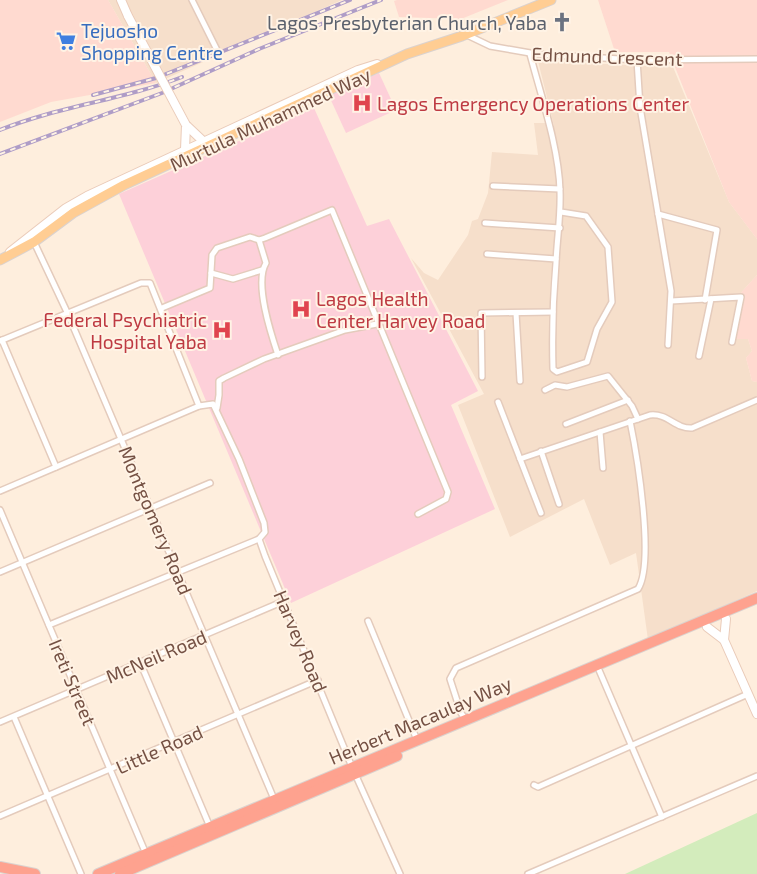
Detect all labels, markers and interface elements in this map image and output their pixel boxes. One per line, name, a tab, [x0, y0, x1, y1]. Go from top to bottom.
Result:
place label: Lagos Presbyterian Church, Yaba	[267, 11, 547, 34]
church icon: Lagos Presbyterian Church, Yaba	[551, 11, 573, 33]
place label: Tejuosho Shopping Centre	[81, 19, 223, 64]
supermarket icon: Tejuosho Shopping Centre	[55, 30, 77, 52]
street label: Edmund Crescent	[531, 42, 683, 70]
street label: Murtula Muhammed Way	[166, 62, 374, 176]
hospital icon: Lagos Emergency Operations Center	[351, 92, 373, 114]
place label: Lagos Emergency Operations Center	[377, 92, 690, 115]
place label: Lagos Health Center Harvey Road	[316, 287, 485, 332]
hospital icon: Lagos Health Center Harvey Road	[290, 298, 312, 320]
place label: Federal Psychiatric Hospital Yaba	[43, 308, 207, 353]
hospital icon: Federal Psychiatric Hospital Yaba	[211, 319, 233, 341]
street label: Montgomery Road	[114, 442, 198, 598]
street label: Harvey Road	[269, 587, 333, 695]
street label: McNeil Road	[102, 624, 210, 688]
street label: Ireti Street	[45, 635, 101, 729]
street label: Herbert Macaulay Way	[325, 671, 515, 769]
street label: Little Road	[112, 720, 206, 778]

